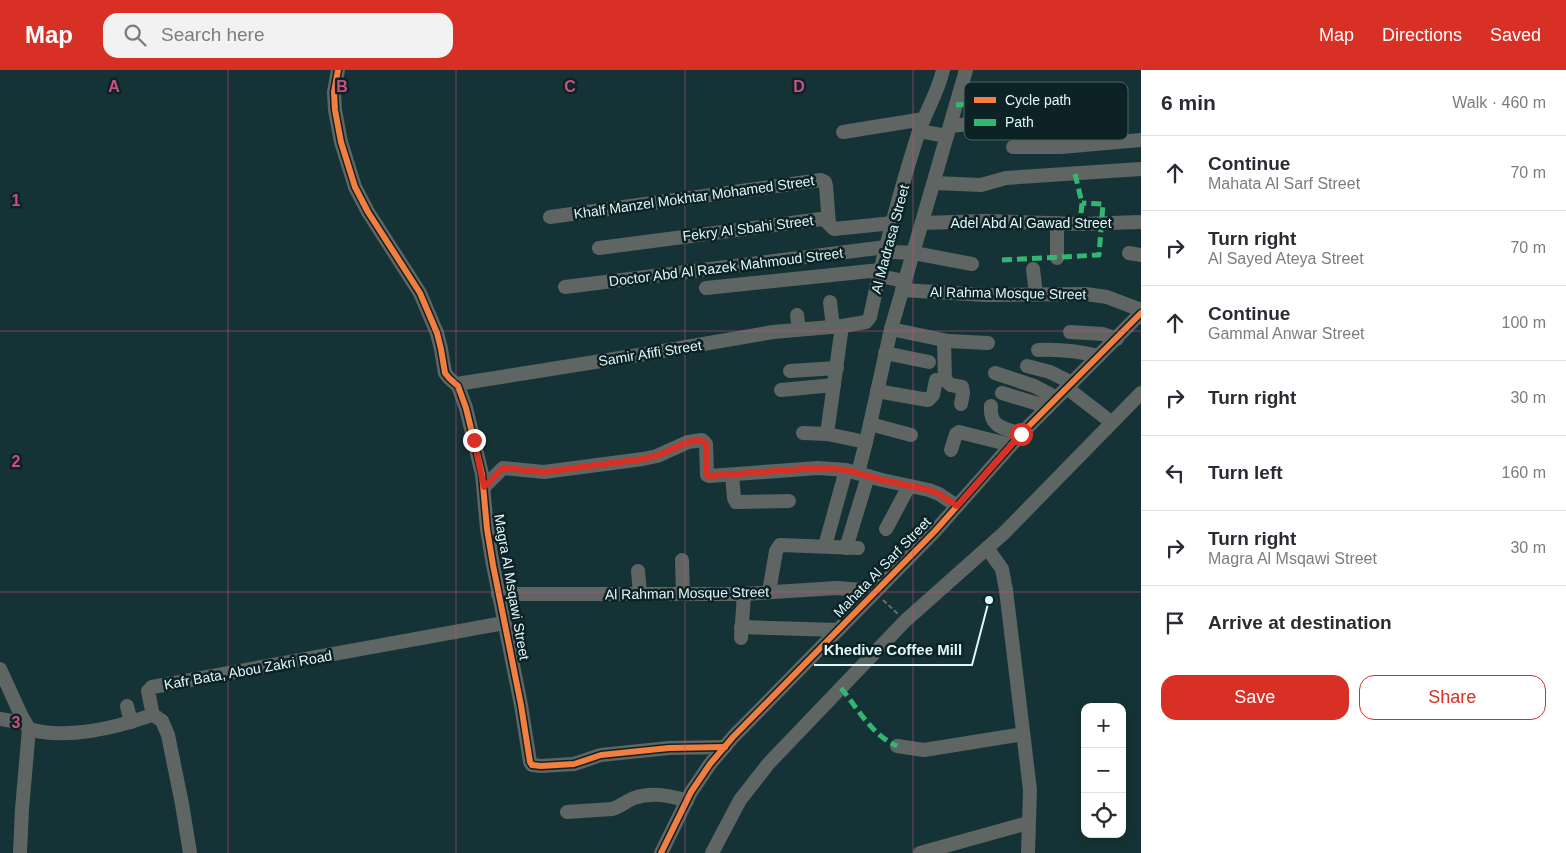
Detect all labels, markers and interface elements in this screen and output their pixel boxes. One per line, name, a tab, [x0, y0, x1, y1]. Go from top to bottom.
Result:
search box	[103, 13, 453, 58]
text: Map	[25, 21, 73, 48]
icon: search	[121, 21, 149, 49]
text: Search here	[161, 24, 265, 45]
text: Map	[1319, 25, 1354, 45]
text: Directions	[1382, 25, 1462, 45]
text: Saved	[1490, 25, 1541, 45]
text: A	[108, 78, 120, 95]
text: B	[336, 78, 348, 95]
text: C	[564, 78, 576, 95]
text: D	[793, 78, 805, 95]
legend	[964, 82, 1128, 140]
text: 6 min	[1161, 91, 1216, 114]
text: Cycle path	[1005, 92, 1071, 108]
text: Walk · 460 m	[1452, 94, 1546, 111]
text: Path	[1005, 114, 1034, 130]
text: Continue	[1208, 153, 1290, 174]
icon: ahead	[1161, 159, 1189, 187]
text: 70 m	[1510, 164, 1546, 181]
street label: Khalf Manzel Mokhtar Mohamed Street	[573, 172, 815, 222]
text: Mahata Al Sarf Street	[1208, 175, 1360, 192]
street label: Al Madrasa Street	[868, 183, 912, 295]
text: 1	[12, 192, 21, 209]
street label: Fekry Al Sbahi Street	[682, 212, 814, 244]
street label: Adel Abd Al Gawad Street	[950, 215, 1112, 231]
text: Turn right	[1208, 228, 1296, 249]
icon: right	[1161, 234, 1189, 262]
text: 70 m	[1510, 239, 1546, 256]
street label: Doctor Abd Al Razek Mahmoud Street	[608, 245, 844, 289]
text: Al Sayed Ateya Street	[1208, 250, 1364, 267]
street label: Al Rahma Mosque Street	[930, 284, 1086, 302]
text: Continue	[1208, 303, 1290, 324]
icon: ahead	[1161, 309, 1189, 337]
text: 100 m	[1502, 314, 1546, 331]
text: Gammal Anwar Street	[1208, 325, 1365, 342]
street label: Samir Afifi Street	[597, 337, 703, 369]
icon: right	[1161, 384, 1189, 412]
text: Turn right	[1208, 387, 1296, 408]
text: 30 m	[1510, 389, 1546, 406]
route start	[1010, 423, 1033, 446]
route end	[463, 429, 486, 452]
text: 2	[12, 453, 21, 470]
icon: left	[1161, 459, 1189, 487]
text: Turn left	[1208, 462, 1283, 483]
text: 160 m	[1502, 464, 1546, 481]
street label: Magra Al Msqawi Street	[491, 513, 533, 661]
street label: Mahata Al Sarf Street	[830, 514, 934, 620]
text: Turn right	[1208, 528, 1296, 549]
icon: right	[1161, 534, 1189, 562]
text: 30 m	[1510, 539, 1546, 556]
text: Magra Al Msqawi Street	[1208, 550, 1377, 567]
street label: Al Rahman Mosque Street	[605, 584, 769, 602]
icon: arrive	[1161, 609, 1189, 637]
text: Arrive at destination	[1208, 612, 1392, 633]
callout: Khedive Coffee Mill	[814, 635, 972, 665]
text: Khedive Coffee Mill	[824, 641, 962, 658]
street label: Kafr Bata, Abou Zakri Road	[163, 647, 333, 693]
button: Save	[1161, 675, 1349, 720]
button: Share	[1359, 675, 1546, 720]
map controls	[1081, 703, 1126, 838]
button: +	[1081, 703, 1126, 748]
text: 3	[12, 714, 21, 731]
button: −	[1081, 748, 1126, 793]
button: locate	[1081, 793, 1126, 838]

